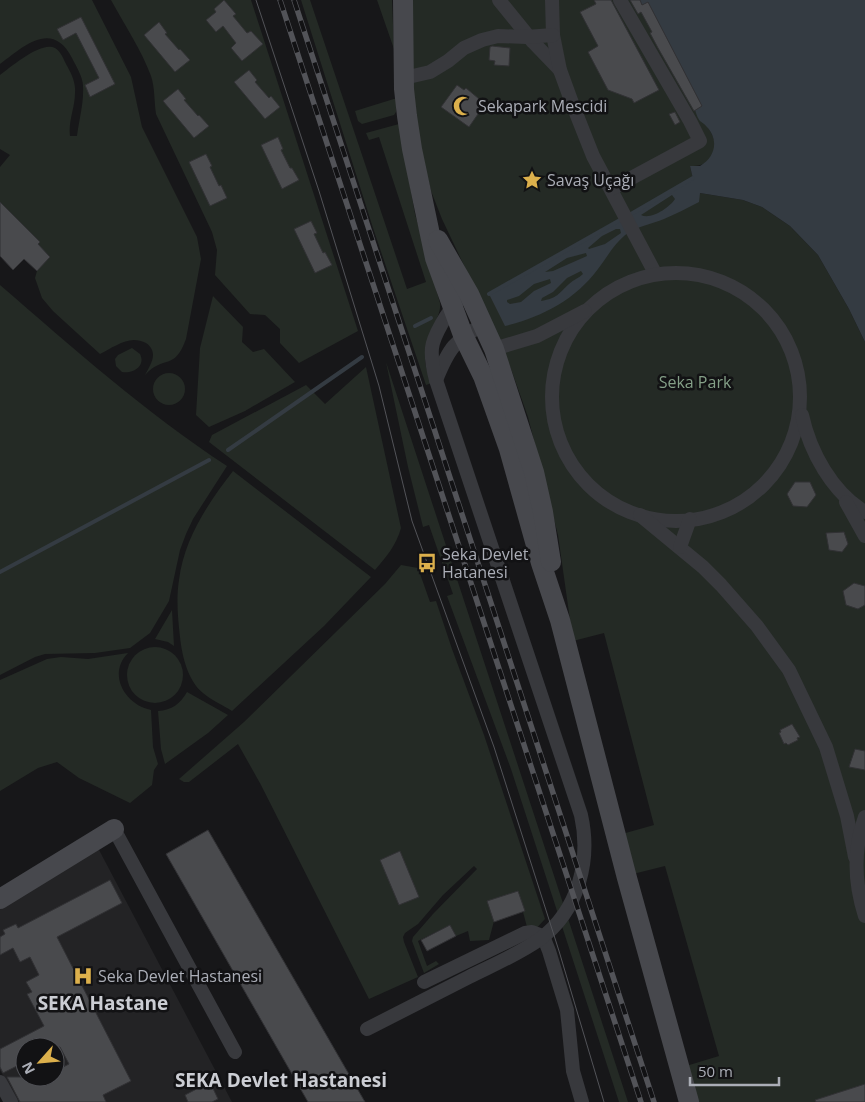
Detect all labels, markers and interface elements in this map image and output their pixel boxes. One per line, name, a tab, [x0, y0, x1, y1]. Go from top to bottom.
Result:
mosque icon: Sekapark Mescidi	[452, 95, 474, 117]
place label: Sekapark Mescidi	[478, 95, 607, 117]
place icon: Savaş Uçağı	[521, 169, 543, 191]
place label: Savaş Uçağı	[547, 169, 634, 191]
park label: Seka Park	[659, 371, 732, 393]
place label: Seka Devlet Hatanesi	[442, 543, 529, 583]
bus stop icon: Seka Devlet Hatanesi	[416, 552, 438, 574]
hospital icon: Seka Devlet Hastanesi	[72, 965, 94, 987]
place label: Seka Devlet Hastanesi	[98, 965, 262, 987]
district label: SEKA Hastane	[38, 990, 168, 1016]
north arrow	[15, 1037, 65, 1087]
scale bar	[690, 1054, 779, 1086]
text: N	[17, 1059, 39, 1078]
text: 50 m	[698, 1061, 733, 1081]
district label: SEKA Devlet Hastanesi	[175, 1067, 387, 1093]

